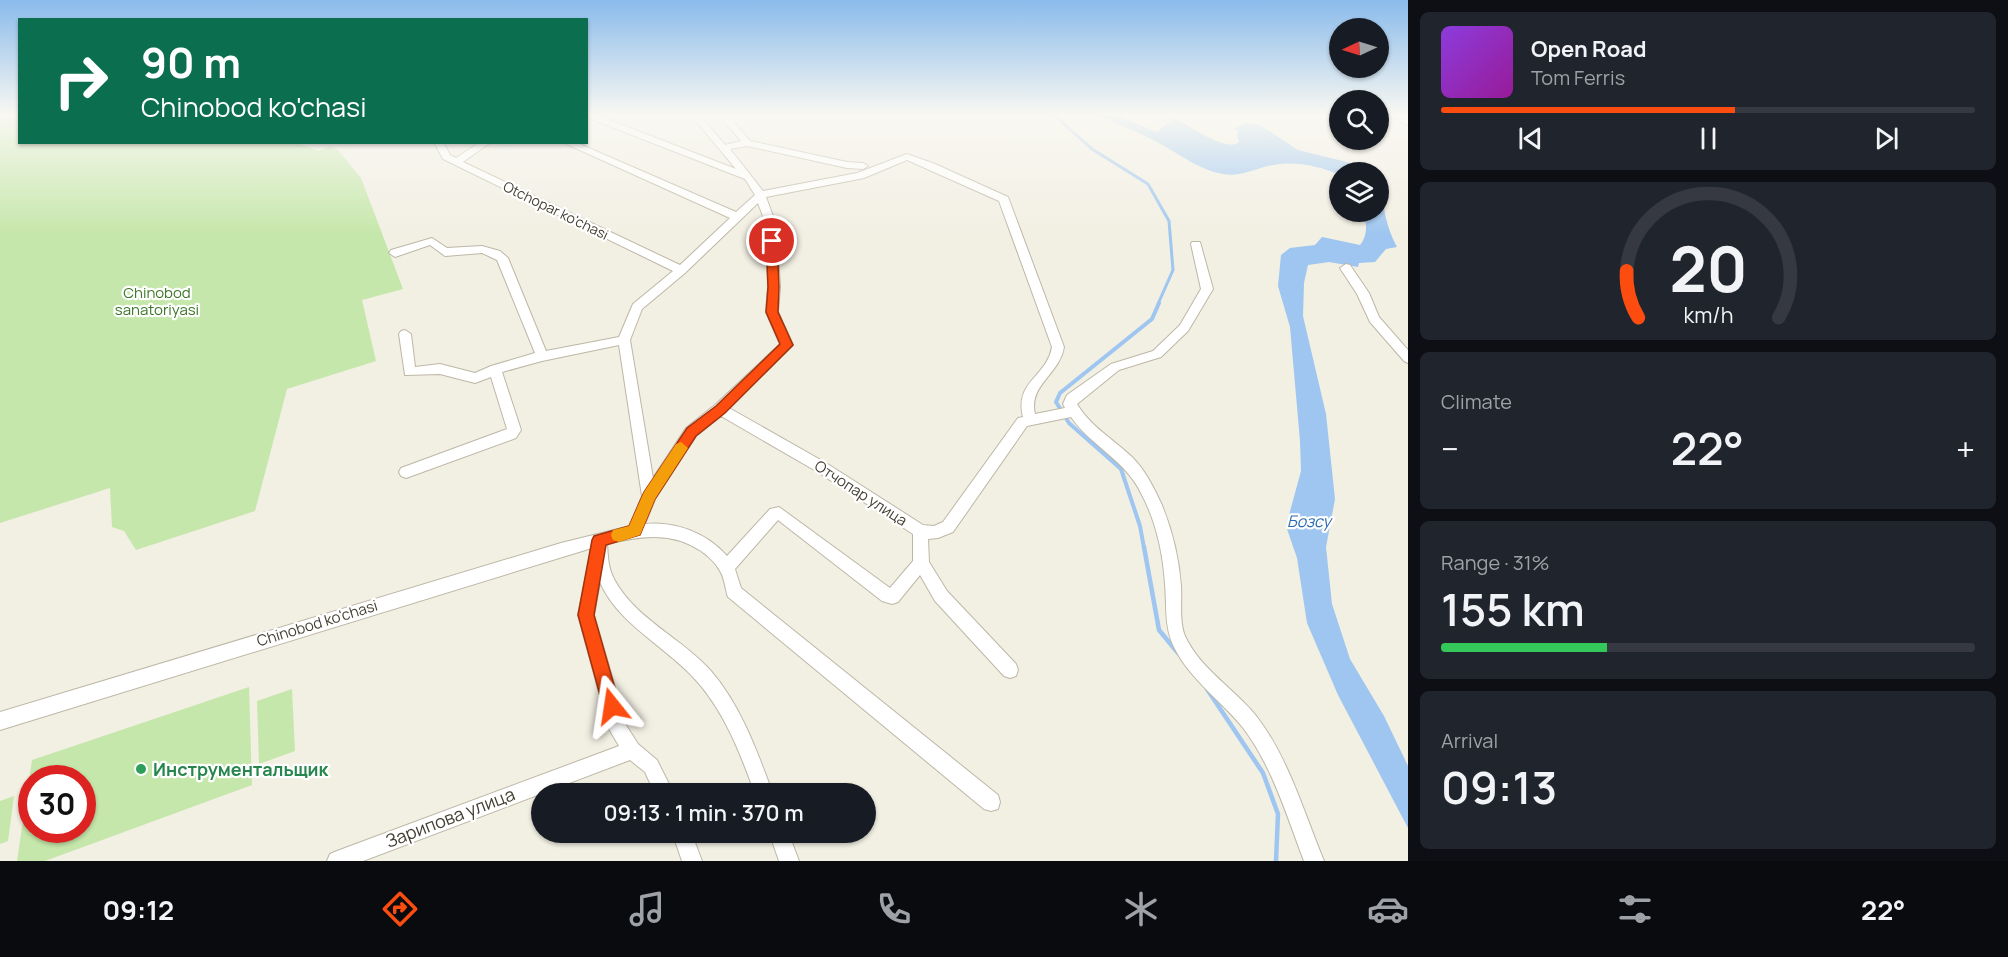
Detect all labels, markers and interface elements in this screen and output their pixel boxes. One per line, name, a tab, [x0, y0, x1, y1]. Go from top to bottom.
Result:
north arrow	[1329, 18, 1389, 78]
map controls	[1329, 18, 1389, 222]
text: 90 m	[141, 33, 241, 91]
text: Open Road	[1531, 34, 1646, 64]
icon: right	[42, 42, 120, 120]
text: Tom Ferris	[1531, 64, 1625, 91]
text: Chinobod ko'chasi	[141, 88, 367, 125]
button: search	[1329, 90, 1389, 150]
icon: previous	[1514, 122, 1547, 155]
icon: pause	[1692, 122, 1725, 155]
icon: next	[1870, 122, 1903, 155]
button: layers	[1329, 162, 1389, 222]
street label: Otchopar ko'chasi	[500, 176, 612, 244]
pin	[746, 215, 797, 266]
icon: arrive	[755, 224, 788, 257]
text: 20	[1669, 225, 1747, 311]
park label: Chinobod sanatoriyasi	[115, 282, 199, 320]
text: km/h	[1683, 300, 1733, 329]
text: Climate	[1441, 388, 1512, 415]
text: 22°	[1671, 417, 1744, 479]
text: −	[1441, 426, 1459, 471]
text: +	[1956, 426, 1975, 471]
street label: Отчопар улица	[811, 455, 911, 531]
water label: Бозсу	[1287, 510, 1334, 532]
text: Range · 31%	[1441, 549, 1550, 576]
text: 155 km	[1441, 578, 1585, 640]
street label: Chinobod ko'chasi	[254, 595, 380, 651]
position arrow	[580, 674, 644, 738]
text: Arrival	[1441, 727, 1498, 754]
text: 09:13	[1441, 756, 1557, 818]
place label: Инструментальщик	[153, 757, 329, 781]
marker: Инструментальщик	[134, 762, 148, 776]
speed limit sign: 30	[18, 765, 96, 843]
street label: Зарипова улица	[382, 781, 518, 853]
text: 09:13 · 1 min · 370 m	[603, 798, 804, 828]
icon: directions	[379, 888, 421, 930]
icon: music	[626, 888, 668, 930]
icon: phone	[873, 888, 915, 930]
icon: climate	[1120, 888, 1162, 930]
icon: car	[1367, 888, 1409, 930]
icon: filters	[1614, 888, 1656, 930]
text: 09:12	[102, 891, 174, 928]
text: 22°	[1861, 891, 1905, 928]

